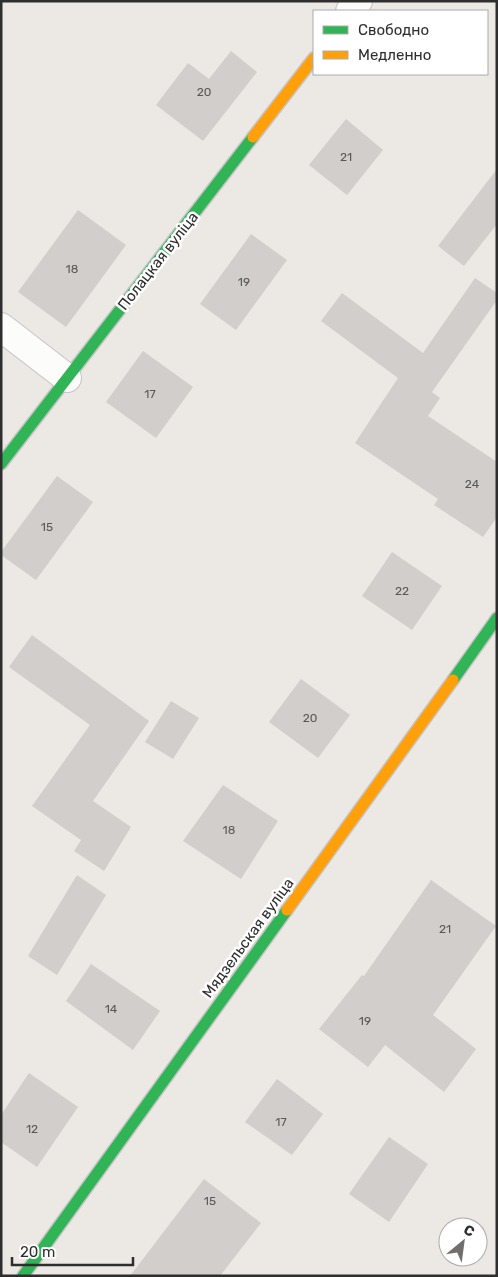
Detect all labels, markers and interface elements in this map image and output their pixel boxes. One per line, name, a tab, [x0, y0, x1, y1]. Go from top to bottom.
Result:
legend	[313, 10, 488, 75]
text: Свободно	[358, 21, 429, 39]
text: Медленно	[358, 46, 431, 64]
house number: 20	[197, 85, 211, 99]
house number: 21	[340, 150, 352, 164]
street label: Полацкая вуліца	[114, 208, 202, 314]
house number: 18	[66, 262, 78, 276]
house number: 19	[238, 275, 250, 289]
house number: 17	[144, 387, 156, 401]
house number: 24	[465, 477, 480, 491]
house number: 15	[41, 520, 53, 534]
house number: 22	[395, 584, 409, 598]
house number: 20	[303, 711, 317, 725]
house number: 18	[223, 823, 235, 837]
street label: Мядзельская вуліца	[198, 875, 298, 1001]
house number: 21	[439, 922, 451, 936]
house number: 14	[105, 1002, 118, 1016]
house number: 19	[359, 1014, 371, 1028]
house number: 17	[275, 1115, 287, 1129]
house number: 12	[26, 1122, 38, 1136]
house number: 15	[204, 1194, 216, 1208]
north arrow	[438, 1217, 488, 1267]
text: С	[461, 1221, 478, 1241]
scale bar	[12, 1234, 134, 1266]
text: 20 m	[20, 1243, 55, 1261]

